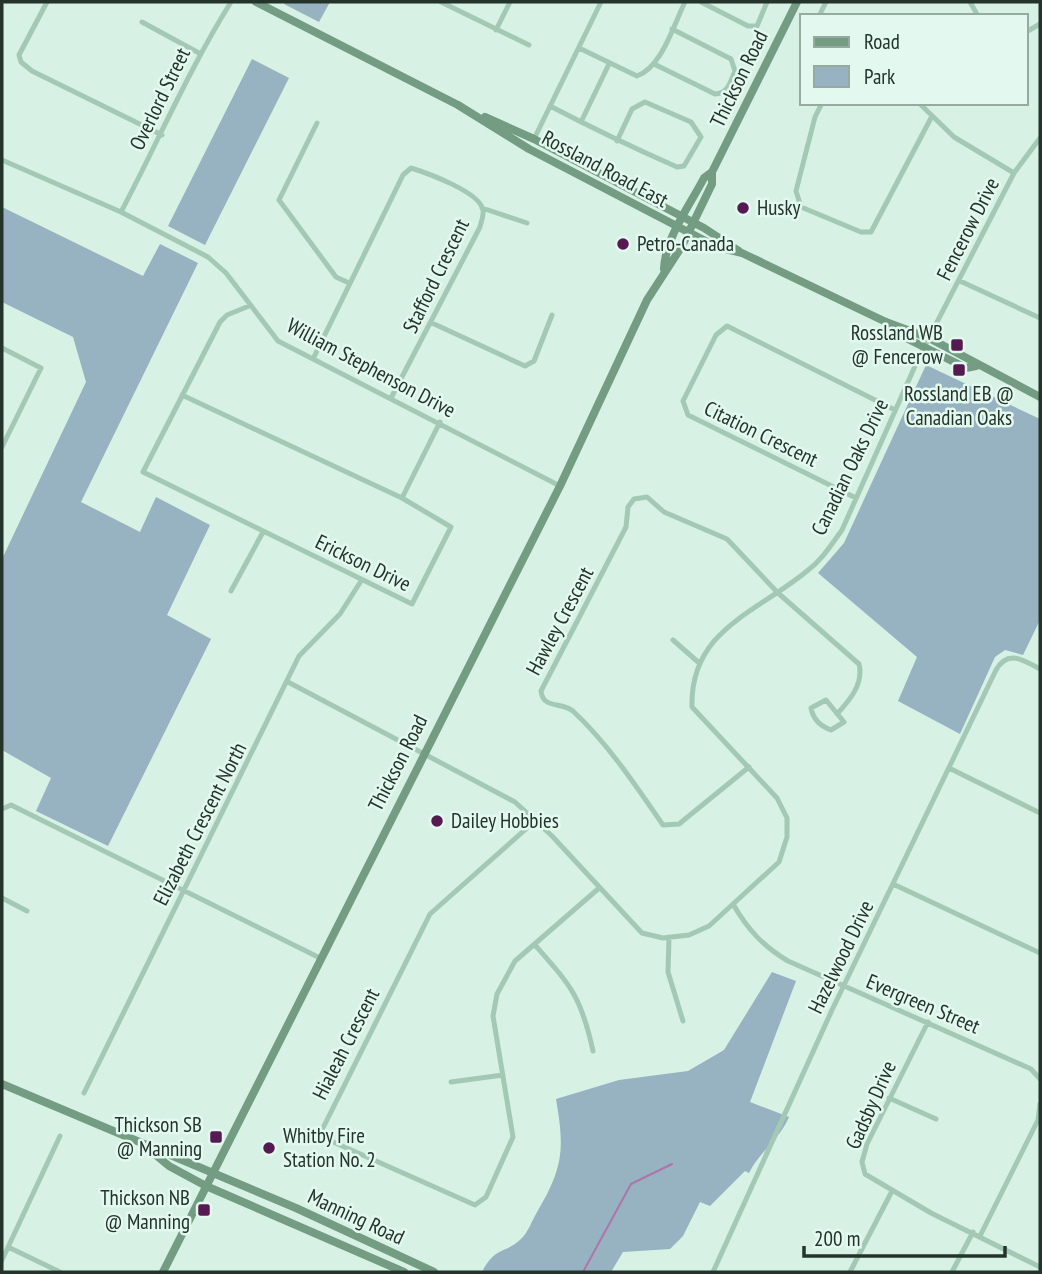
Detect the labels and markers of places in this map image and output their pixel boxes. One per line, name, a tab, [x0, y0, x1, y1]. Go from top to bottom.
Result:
place label: Husky	[757, 194, 801, 221]
marker: Husky	[735, 200, 751, 216]
place label: Petro-Canada	[637, 230, 734, 257]
marker: Petro-Canada	[615, 236, 631, 252]
place label: Rossland WB @ Fencerow	[851, 319, 944, 370]
marker: Rossland WB @ Fencerow	[949, 337, 965, 353]
marker: Rossland EB @ Canadian Oaks	[951, 362, 967, 378]
place label: Rossland EB @ Canadian Oaks	[904, 380, 1014, 431]
place label: Dailey Hobbies	[451, 807, 559, 834]
marker: Dailey Hobbies	[429, 813, 445, 829]
place label: Thickson SB @ Manning	[114, 1111, 202, 1162]
place label: Whitby Fire Station No. 2	[283, 1122, 376, 1173]
marker: Thickson SB @ Manning	[208, 1129, 224, 1145]
marker: Whitby Fire Station No. 2	[261, 1140, 277, 1156]
place label: Thickson NB @ Manning	[100, 1184, 190, 1235]
marker: Thickson NB @ Manning	[196, 1202, 212, 1218]

